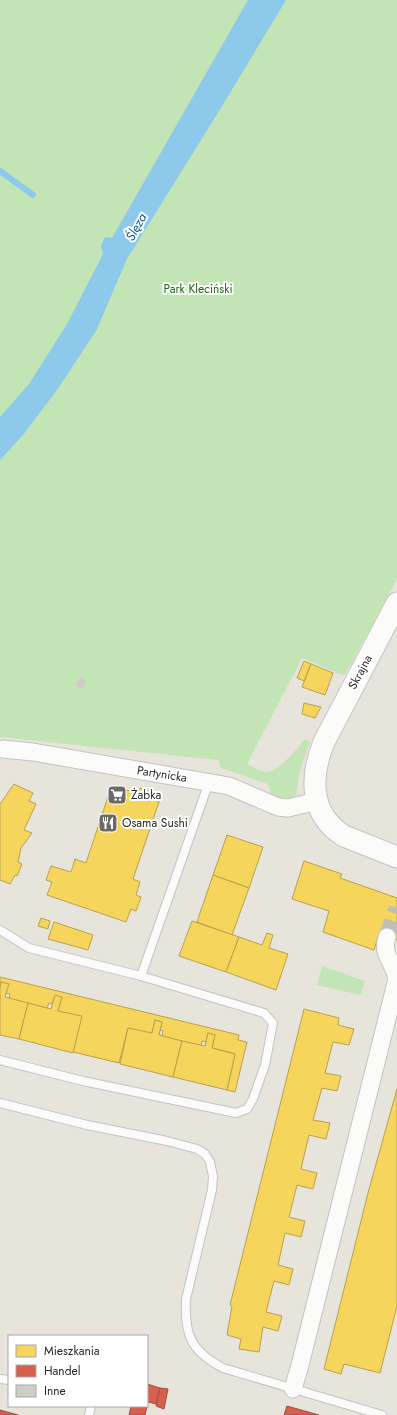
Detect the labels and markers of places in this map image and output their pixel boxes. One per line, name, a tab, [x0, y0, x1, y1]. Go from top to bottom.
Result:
supermarket icon: Żabka	[106, 784, 128, 806]
place label: Żabka	[131, 786, 161, 804]
restaurant icon: Osama Sushi	[97, 812, 119, 834]
place label: Osama Sushi	[122, 814, 188, 832]

